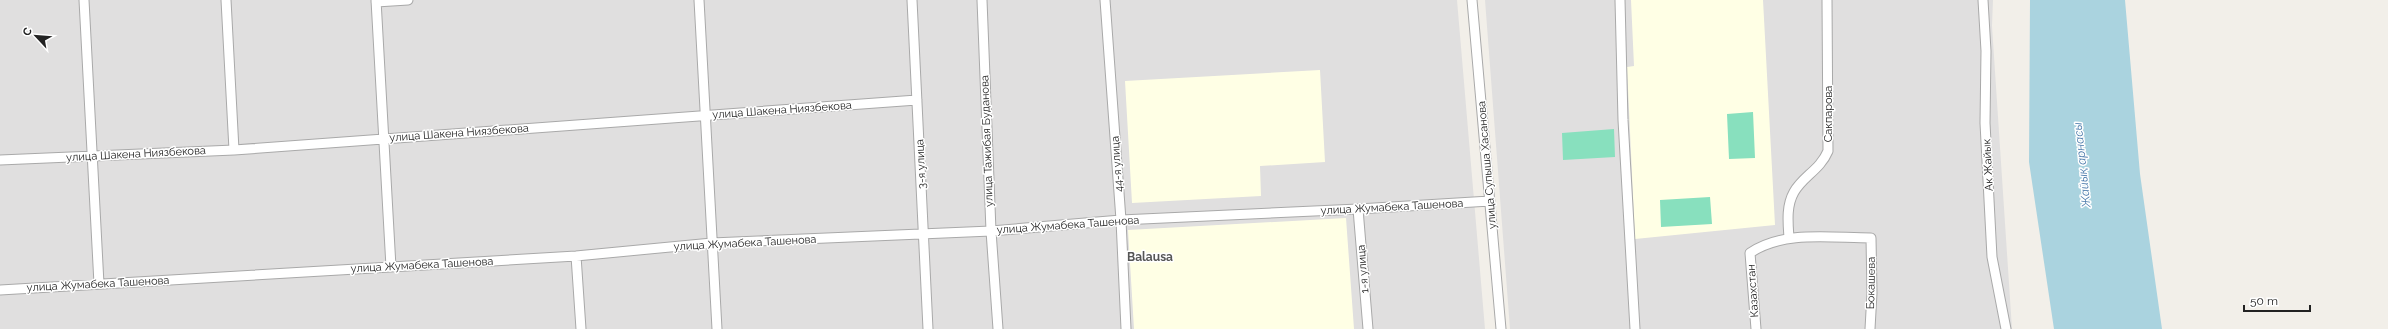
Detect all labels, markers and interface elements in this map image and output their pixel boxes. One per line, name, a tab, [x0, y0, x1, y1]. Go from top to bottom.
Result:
north arrow	[16, 16, 56, 56]
text: С	[20, 25, 35, 38]
street label: улица Тажибая Буданова	[978, 75, 996, 207]
street label: Сакпарова	[1822, 86, 1835, 142]
street label: улица Шакена Ниязбекова	[712, 99, 852, 121]
street label: улица Супыша Хасанова	[1475, 100, 1499, 230]
street label: улица Шакена Ниязбекова	[389, 122, 529, 144]
water label: Жайық арнасы	[2071, 122, 2094, 209]
street label: 44-я улица	[1109, 136, 1125, 192]
street label: Ак Жайык	[1980, 138, 1996, 192]
street label: 3-я улица	[913, 139, 929, 189]
street label: улица Шакена Ниязбекова	[66, 144, 206, 164]
street label: улица Жумабека Ташенова	[1320, 197, 1464, 217]
street label: улица Жумабека Ташенова	[996, 214, 1140, 236]
street label: улица Жумабека Ташенова	[673, 233, 817, 253]
street label: 1-я улица	[1354, 244, 1372, 294]
district label: Balausa	[1127, 250, 1173, 264]
street label: улица Жумабека Ташенова	[350, 255, 494, 275]
street label: Бокашева	[1864, 257, 1878, 309]
street label: Казахстан	[1745, 264, 1761, 318]
street label: улица Жумабека Ташенова	[26, 274, 170, 294]
scale bar	[2244, 287, 2310, 313]
text: 50 m	[2250, 294, 2278, 308]

